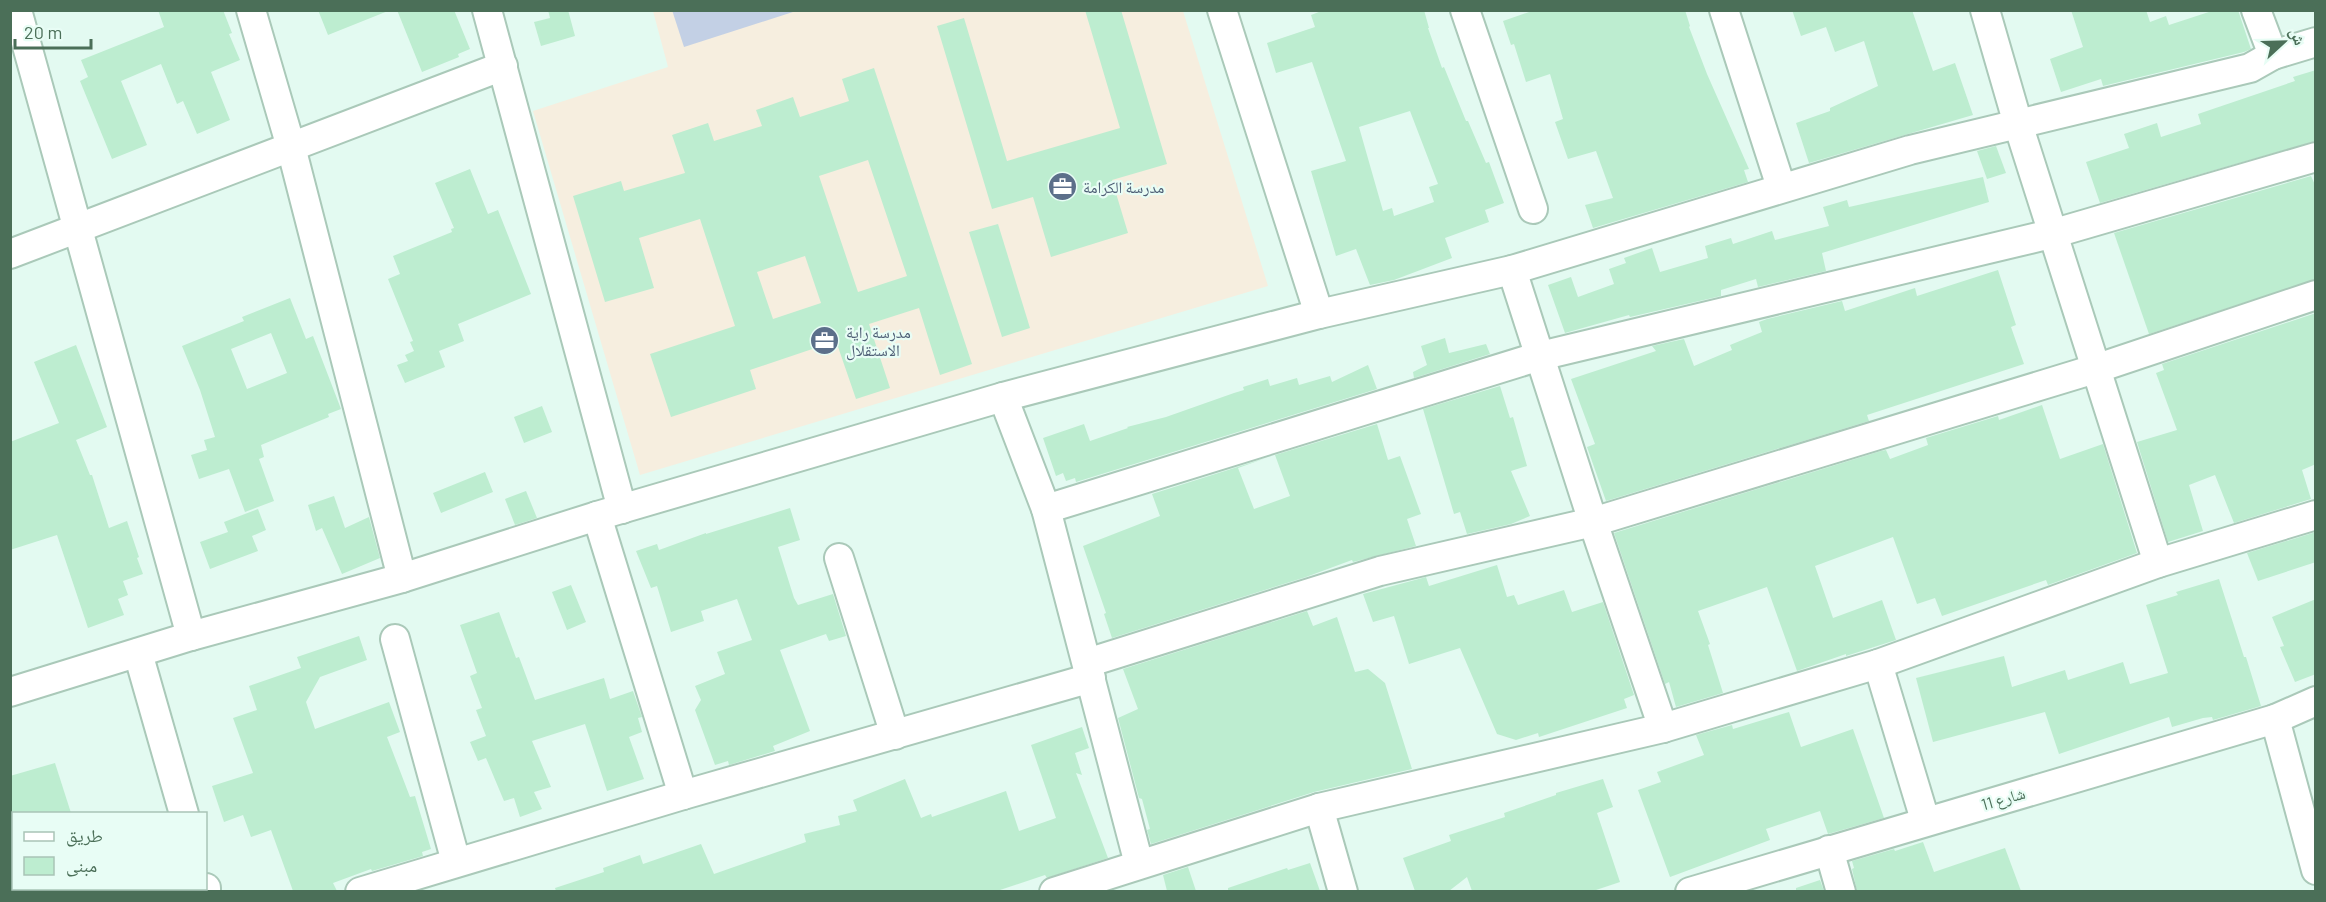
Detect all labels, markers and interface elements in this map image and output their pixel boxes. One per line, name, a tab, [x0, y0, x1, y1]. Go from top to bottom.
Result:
scale bar	[15, 12, 92, 50]
north arrow	[2254, 12, 2314, 72]
text: 20 m	[24, 21, 62, 43]
text: ش	[2285, 25, 2310, 48]
office icon: مدرسة الكرامة	[1046, 170, 1078, 202]
place label: مدرسة الكرامة	[1083, 177, 1164, 197]
place label: مدرسة راية الاستقلال	[846, 322, 911, 361]
office icon: مدرسة راية الاستقلال	[809, 324, 841, 356]
street label: شارع 11	[1979, 783, 2028, 815]
legend	[12, 812, 207, 890]
text: طريق	[66, 824, 103, 847]
text: مبنى	[66, 854, 97, 877]

